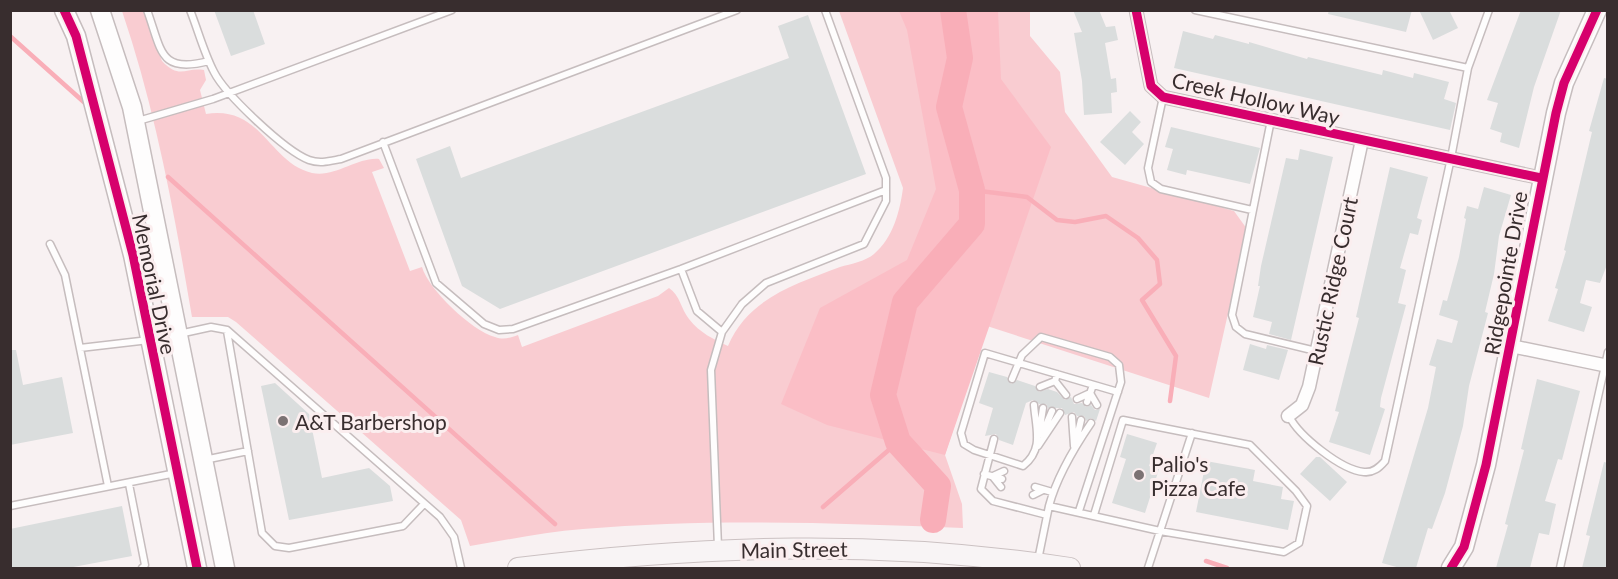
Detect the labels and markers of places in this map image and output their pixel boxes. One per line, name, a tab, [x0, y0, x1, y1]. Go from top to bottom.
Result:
place label: A&T Barbershop	[295, 409, 447, 434]
marker: A&T Barbershop	[276, 414, 290, 428]
place label: Palio's Pizza Cafe	[1151, 451, 1246, 500]
marker: Palio's Pizza Cafe	[1132, 468, 1146, 482]

